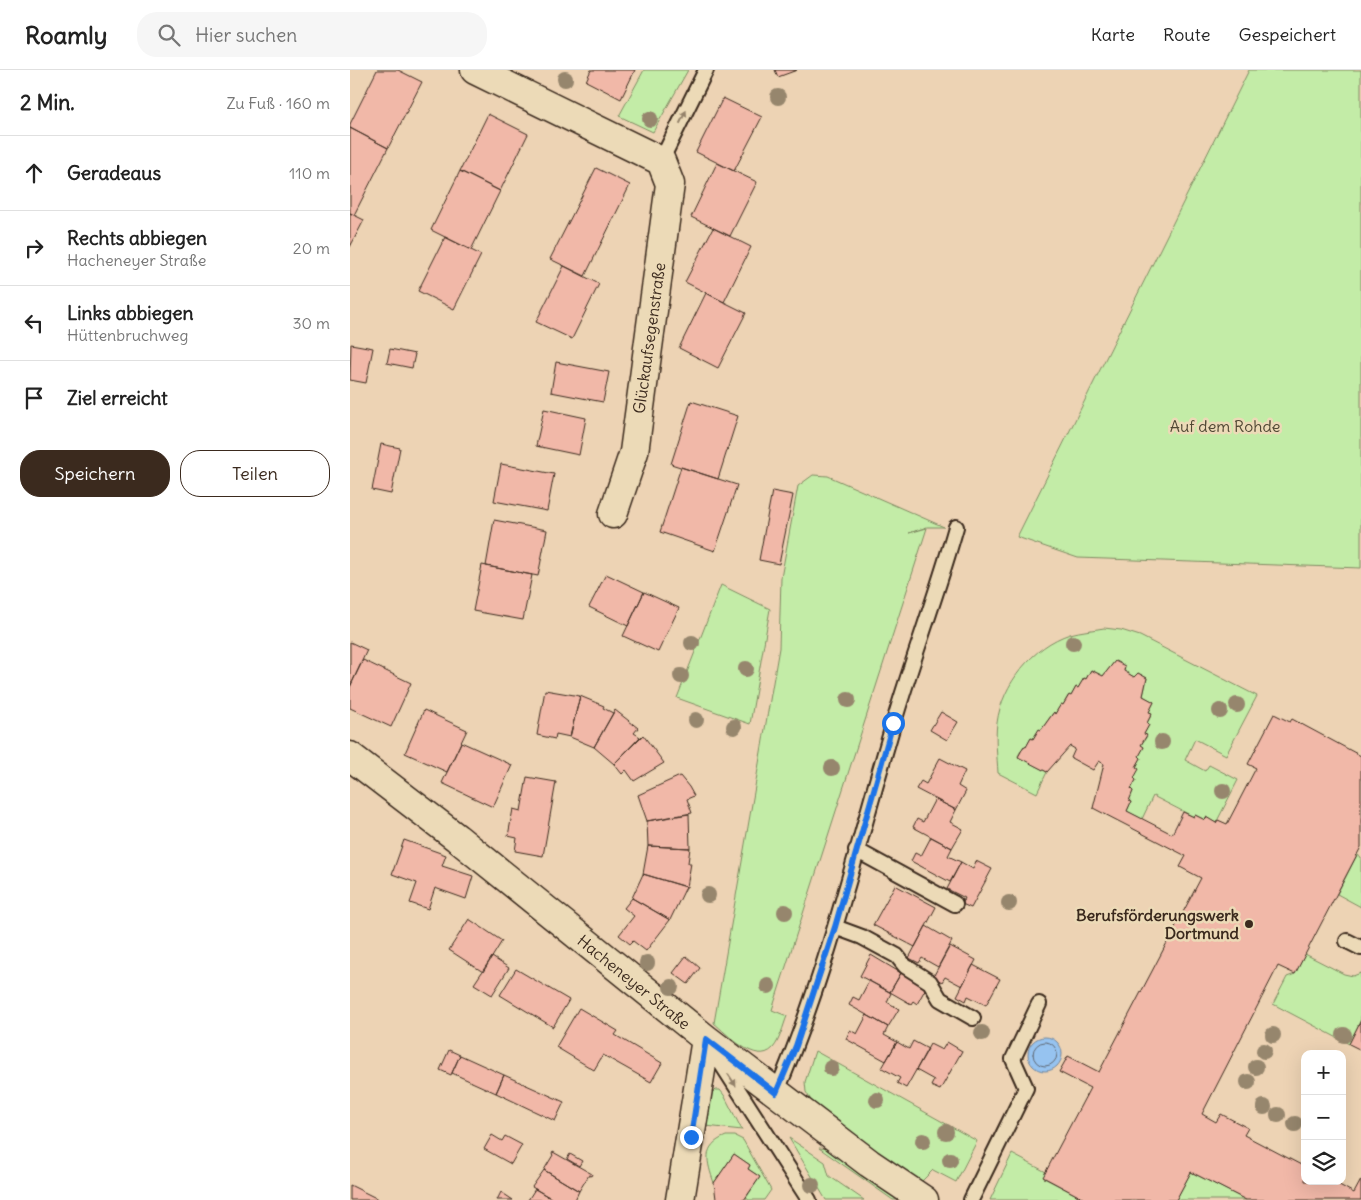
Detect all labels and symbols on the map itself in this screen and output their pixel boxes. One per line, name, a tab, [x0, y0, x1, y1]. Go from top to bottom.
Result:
one-way arrow	[679, 110, 687, 124]
street label: Glückaufsegenstraße	[628, 261, 670, 415]
park label: Auf dem Rohde	[1170, 416, 1280, 436]
route start	[882, 712, 905, 735]
place label: Berufsförderungswerk Dortmund	[1076, 905, 1240, 943]
marker: Berufsförderungswerk Dortmund	[1243, 918, 1255, 930]
street label: Hacheneyer Straße	[574, 930, 694, 1034]
one-way arrow	[727, 1074, 737, 1087]
route end	[680, 1126, 703, 1149]

